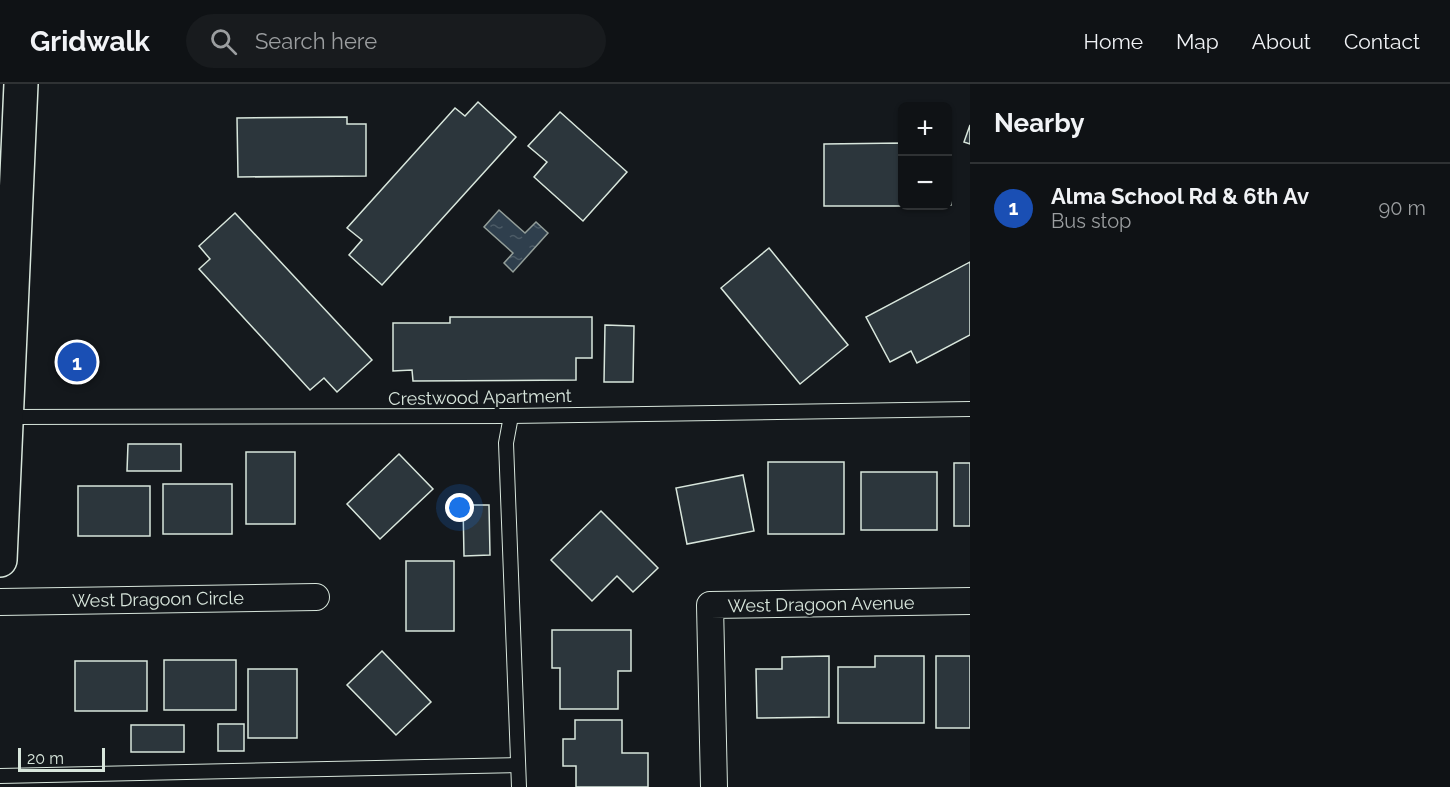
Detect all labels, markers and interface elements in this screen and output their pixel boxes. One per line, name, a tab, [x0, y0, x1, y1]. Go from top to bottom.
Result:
search box	[186, 14, 606, 68]
text: Gridwalk	[30, 25, 150, 58]
icon: search	[207, 25, 240, 58]
text: Search here	[255, 28, 377, 54]
text: Home	[1084, 29, 1143, 54]
text: Map	[1176, 29, 1219, 54]
text: About	[1252, 29, 1311, 54]
text: Contact	[1344, 29, 1420, 54]
map controls	[898, 102, 952, 210]
button: +	[898, 102, 952, 156]
text: Nearby	[994, 108, 1084, 138]
button: −	[898, 156, 952, 210]
text: Alma School Rd & 6th Av	[1051, 183, 1309, 209]
text: 1	[1009, 196, 1018, 220]
text: 90 m	[1379, 196, 1426, 220]
text: Bus stop	[1051, 209, 1131, 233]
pin: 1	[58, 340, 97, 384]
street label: Crestwood Apartment	[388, 385, 572, 409]
your location	[445, 493, 474, 522]
street label: West Dragoon Circle	[72, 587, 244, 611]
street label: West Dragoon Avenue	[727, 592, 915, 616]
scale bar	[18, 745, 105, 772]
text: 20 m	[27, 749, 64, 768]

